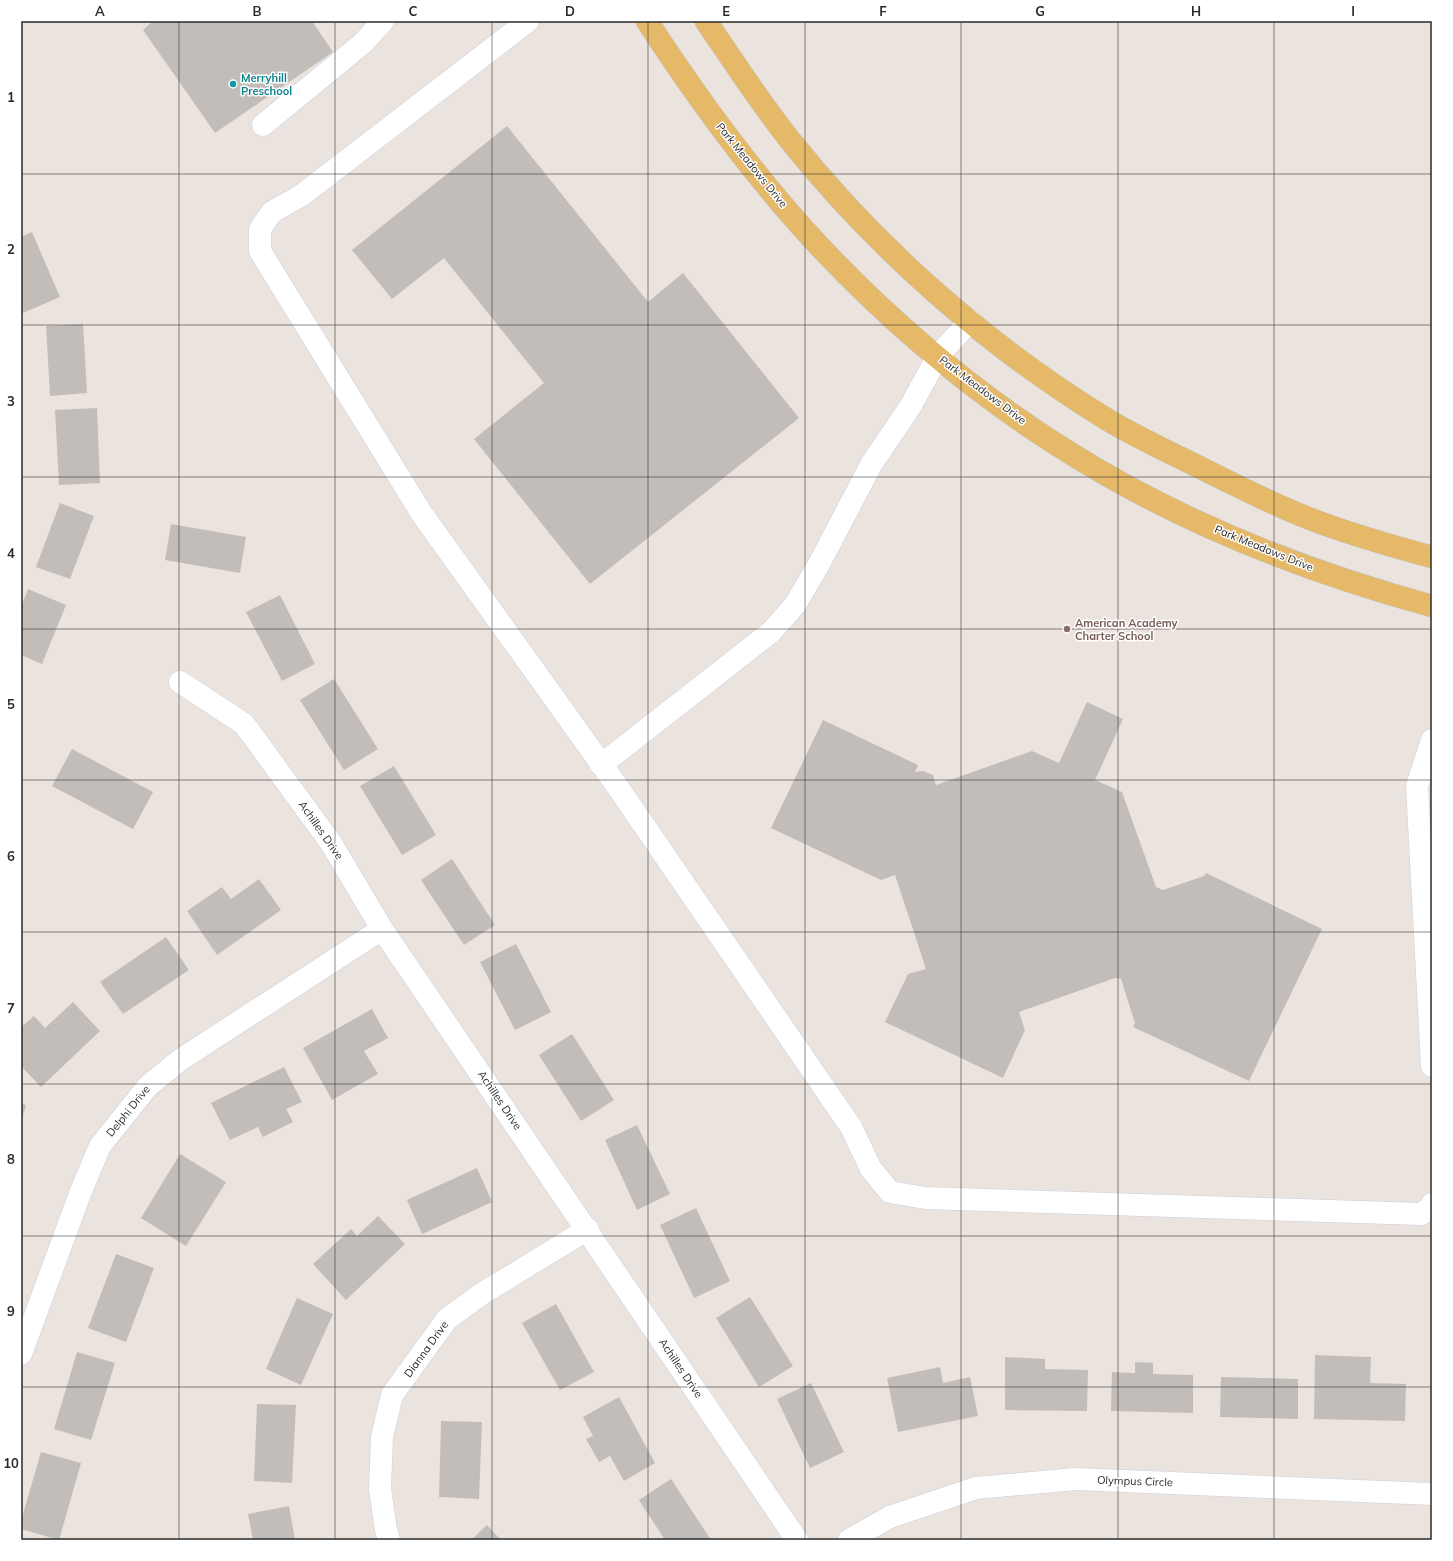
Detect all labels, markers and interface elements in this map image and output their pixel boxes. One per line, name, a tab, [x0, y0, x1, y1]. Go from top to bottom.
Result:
text: A	[95, 3, 105, 19]
text: B	[253, 3, 262, 19]
text: C	[409, 3, 418, 19]
text: D	[565, 3, 575, 19]
text: E	[722, 3, 730, 19]
text: F	[879, 3, 887, 19]
text: G	[1035, 3, 1045, 19]
text: H	[1191, 3, 1201, 19]
text: I	[1351, 3, 1355, 19]
place label: Merryhill Preschool	[241, 71, 292, 98]
marker: Merryhill Preschool	[228, 79, 238, 89]
text: 1	[7, 89, 15, 105]
street label: Park Meadows Drive	[713, 120, 791, 210]
text: 2	[7, 241, 15, 257]
street label: Park Meadows Drive	[937, 353, 1029, 427]
text: 3	[7, 393, 15, 409]
street label: Park Meadows Drive	[1213, 522, 1315, 574]
text: 4	[7, 545, 15, 561]
place label: American Academy Charter School	[1075, 616, 1178, 643]
marker: American Academy Charter School	[1062, 624, 1072, 634]
text: 5	[7, 696, 15, 712]
street label: Achilles Drive	[296, 798, 346, 862]
text: 6	[7, 848, 15, 864]
text: 7	[7, 1000, 15, 1016]
street label: Achilles Drive	[475, 1068, 525, 1132]
street label: Delphi Drive	[103, 1083, 153, 1139]
text: 8	[7, 1151, 15, 1167]
text: 9	[7, 1303, 15, 1319]
street label: Dianna Drive	[401, 1318, 451, 1380]
street label: Achilles Drive	[656, 1336, 706, 1400]
text: 10	[3, 1455, 19, 1471]
street label: Olympus Circle	[1097, 1473, 1173, 1489]

